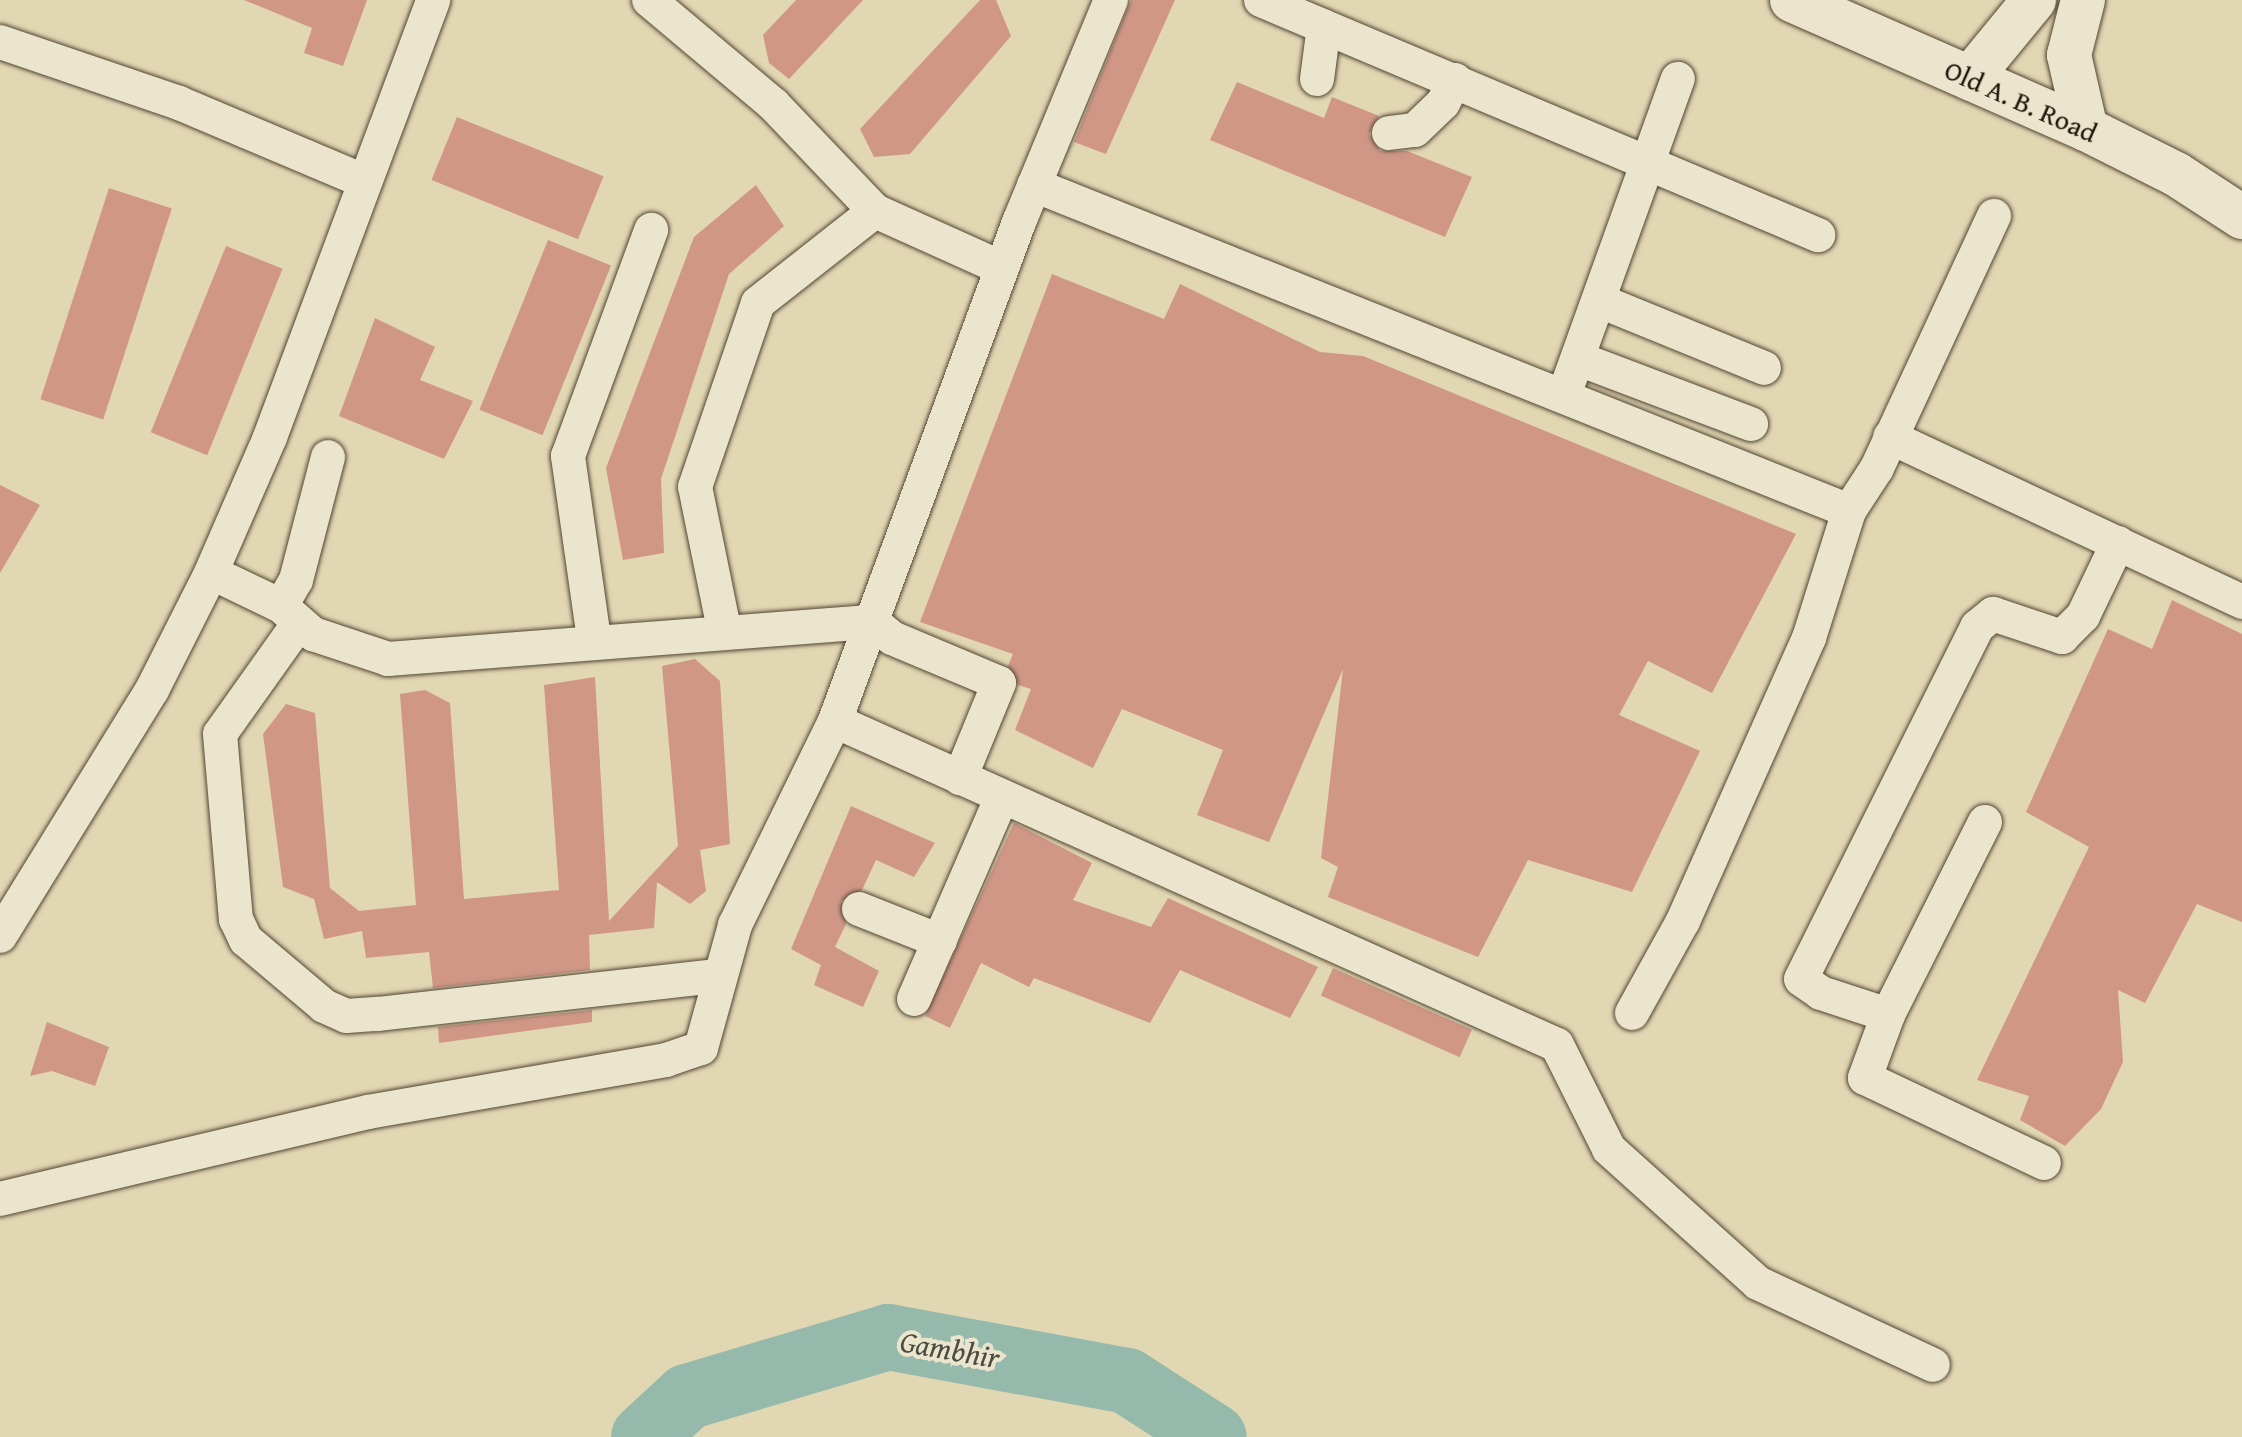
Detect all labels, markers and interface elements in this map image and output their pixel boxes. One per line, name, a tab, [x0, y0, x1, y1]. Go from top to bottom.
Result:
street label: Old A. B. Road	[1940, 52, 2102, 150]
water label: Gambhir	[898, 1323, 1002, 1375]

